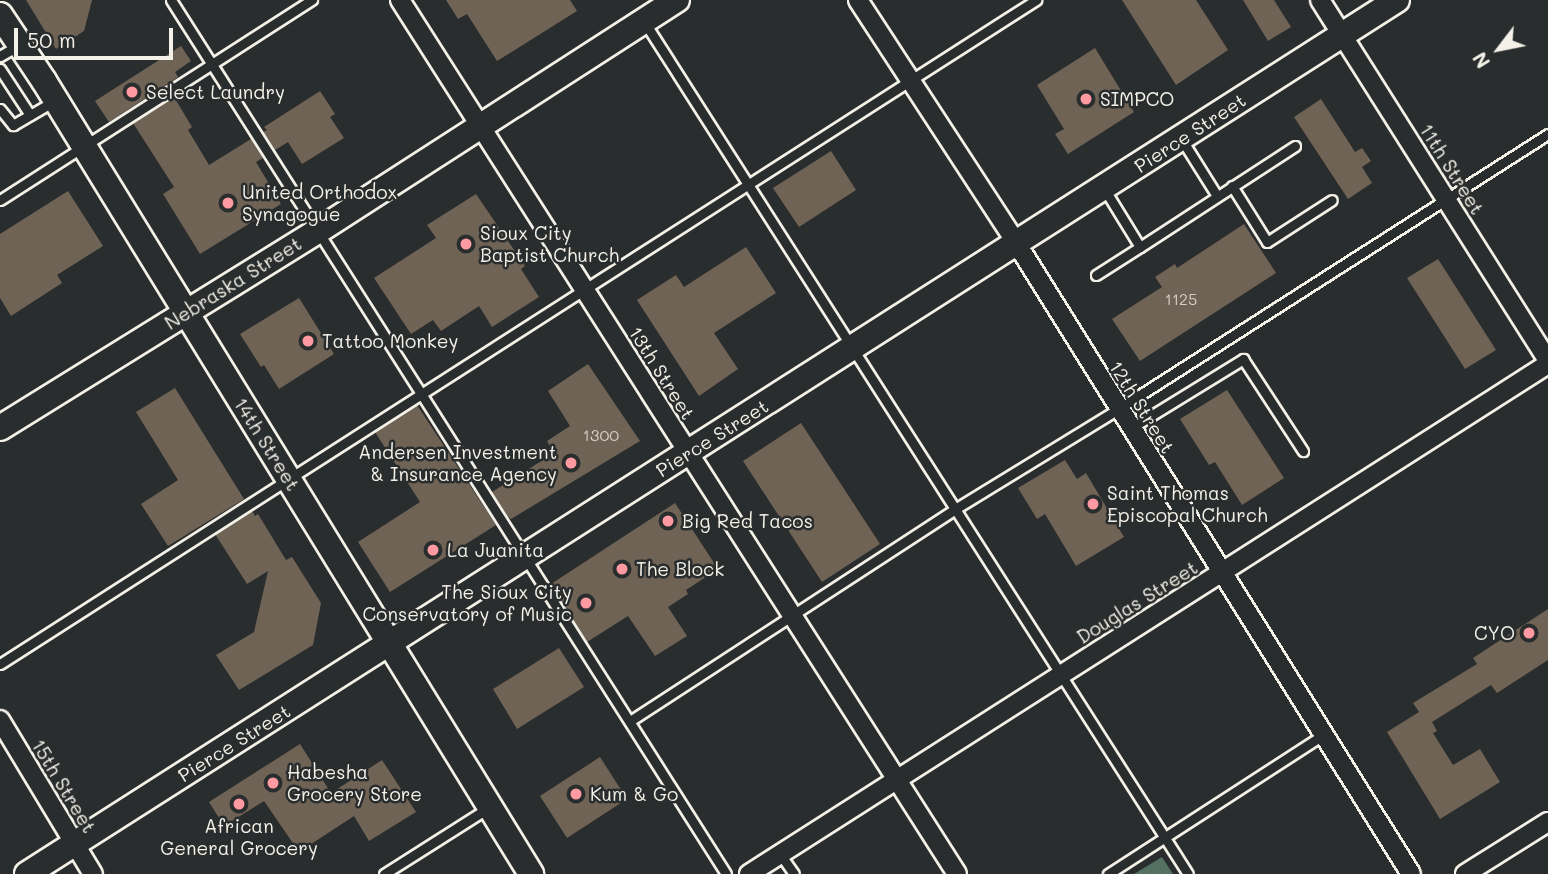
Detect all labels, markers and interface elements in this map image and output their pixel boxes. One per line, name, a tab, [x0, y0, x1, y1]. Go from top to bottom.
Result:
scale bar	[18, 14, 177, 58]
north arrow	[1464, 14, 1534, 84]
text: 50 m	[27, 26, 76, 53]
text: N	[1466, 48, 1495, 73]
place label: Select Laundry	[146, 81, 285, 103]
marker: Select Laundry	[124, 84, 140, 100]
place label: SIMPCO	[1100, 88, 1174, 110]
street label: Pierce Street	[1130, 89, 1250, 177]
marker: SIMPCO	[1078, 91, 1094, 107]
street label: 11th Street	[1415, 119, 1489, 219]
place label: United Orthodox Synagogue	[242, 181, 397, 225]
marker: United Orthodox Synagogue	[220, 195, 236, 211]
place label: Sioux City Baptist Church	[480, 222, 619, 266]
street label: Nebraska Street	[160, 232, 306, 334]
marker: Sioux City Baptist Church	[458, 236, 474, 252]
house number: 1125	[1165, 289, 1197, 309]
street label: 13th Street	[624, 322, 700, 424]
place label: Tattoo Monkey	[322, 330, 458, 352]
marker: Tattoo Monkey	[300, 333, 316, 349]
street label: 12th Street	[1105, 357, 1179, 457]
street label: 14th Street	[229, 393, 305, 495]
street label: Pierce Street	[652, 394, 772, 482]
house number: 1300	[583, 425, 619, 445]
place label: Andersen Investment & Insurance Agency	[358, 441, 557, 485]
marker: Andersen Investment & Insurance Agency	[563, 455, 579, 471]
place label: Saint Thomas Episcopal Church	[1107, 482, 1268, 526]
marker: Saint Thomas Episcopal Church	[1085, 496, 1101, 512]
place label: Big Red Tacos	[682, 510, 813, 532]
marker: Big Red Tacos	[660, 513, 676, 529]
place label: La Juanita	[447, 539, 544, 561]
marker: La Juanita	[425, 542, 441, 558]
street label: Douglas Street	[1072, 556, 1202, 648]
place label: The Block	[636, 558, 724, 580]
marker: The Block	[614, 561, 630, 577]
place label: The Sioux City Conservatory of Music	[363, 581, 572, 625]
marker: The Sioux City Conservatory of Music	[578, 595, 594, 611]
place label: CYO	[1474, 622, 1515, 644]
marker: CYO	[1521, 625, 1537, 641]
street label: Pierce Street	[174, 699, 294, 787]
street label: 15th Street	[27, 735, 101, 837]
place label: Habesha Grocery Store	[287, 761, 422, 805]
marker: Habesha Grocery Store	[265, 775, 281, 791]
place label: Kum & Go	[590, 783, 678, 805]
marker: Kum & Go	[568, 786, 584, 802]
marker: African General Grocery	[231, 796, 247, 812]
place label: African General Grocery	[160, 815, 318, 859]

